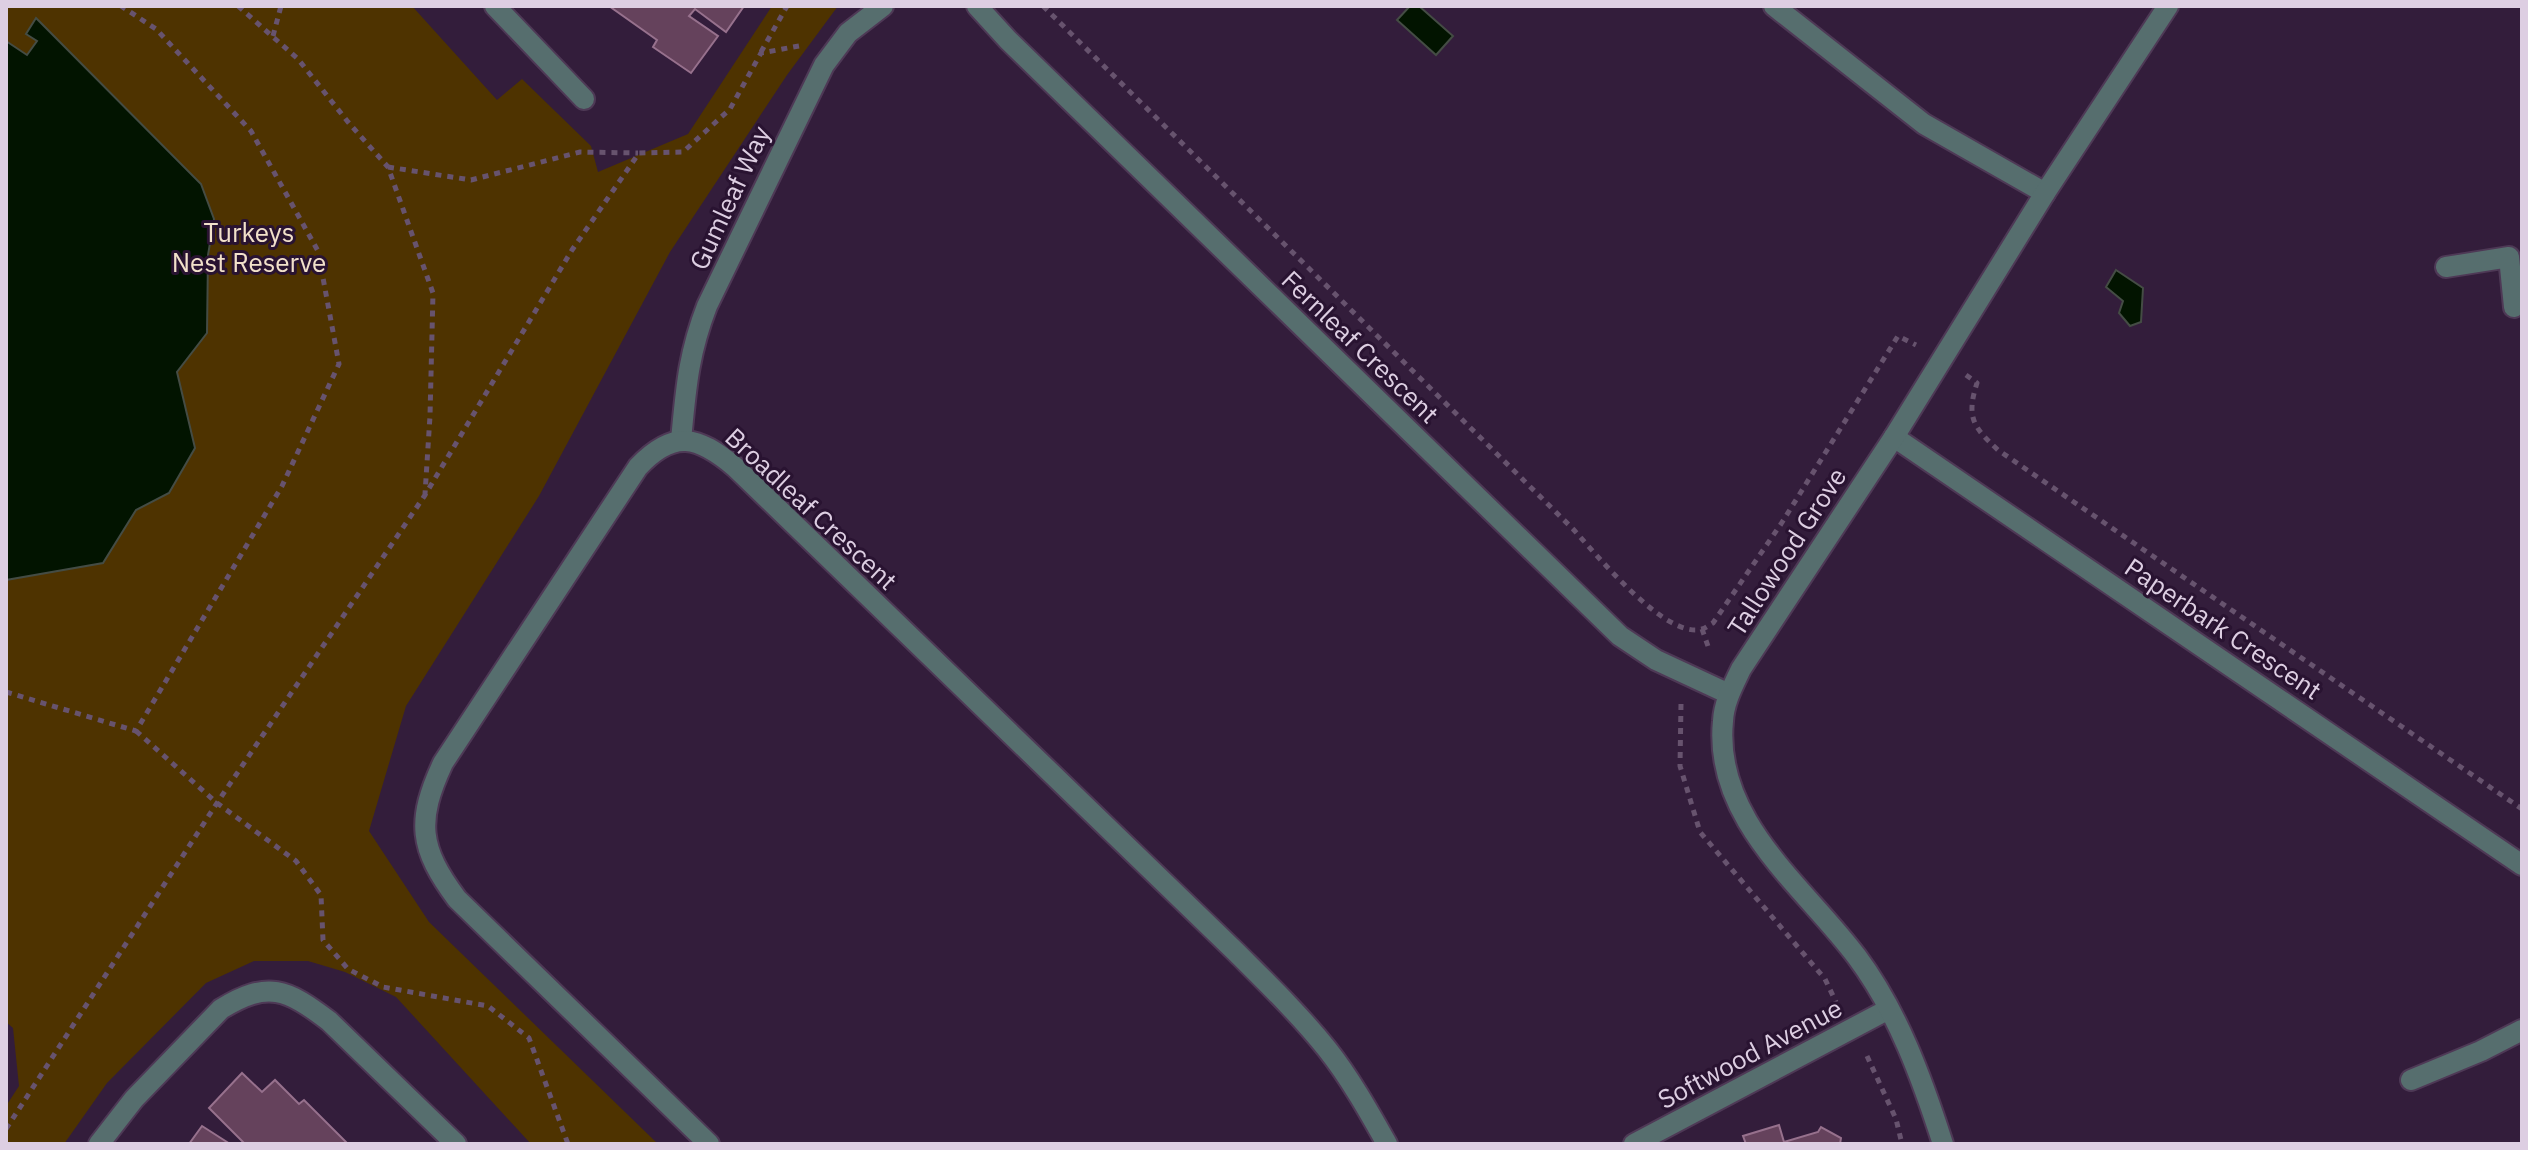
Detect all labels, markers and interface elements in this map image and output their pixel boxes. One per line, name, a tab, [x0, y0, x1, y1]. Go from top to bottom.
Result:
street label: Gumleaf Way	[681, 120, 777, 275]
park label: Turkeys Nest Reserve	[172, 215, 326, 279]
street label: Fernleaf Crescent	[1275, 263, 1447, 430]
street label: Broadleaf Crescent	[718, 420, 905, 597]
street label: Tallowood Grove	[1719, 461, 1853, 642]
street label: Paperbark Crescent	[2119, 550, 2328, 707]
street label: Softwood Avenue	[1651, 990, 1848, 1116]

